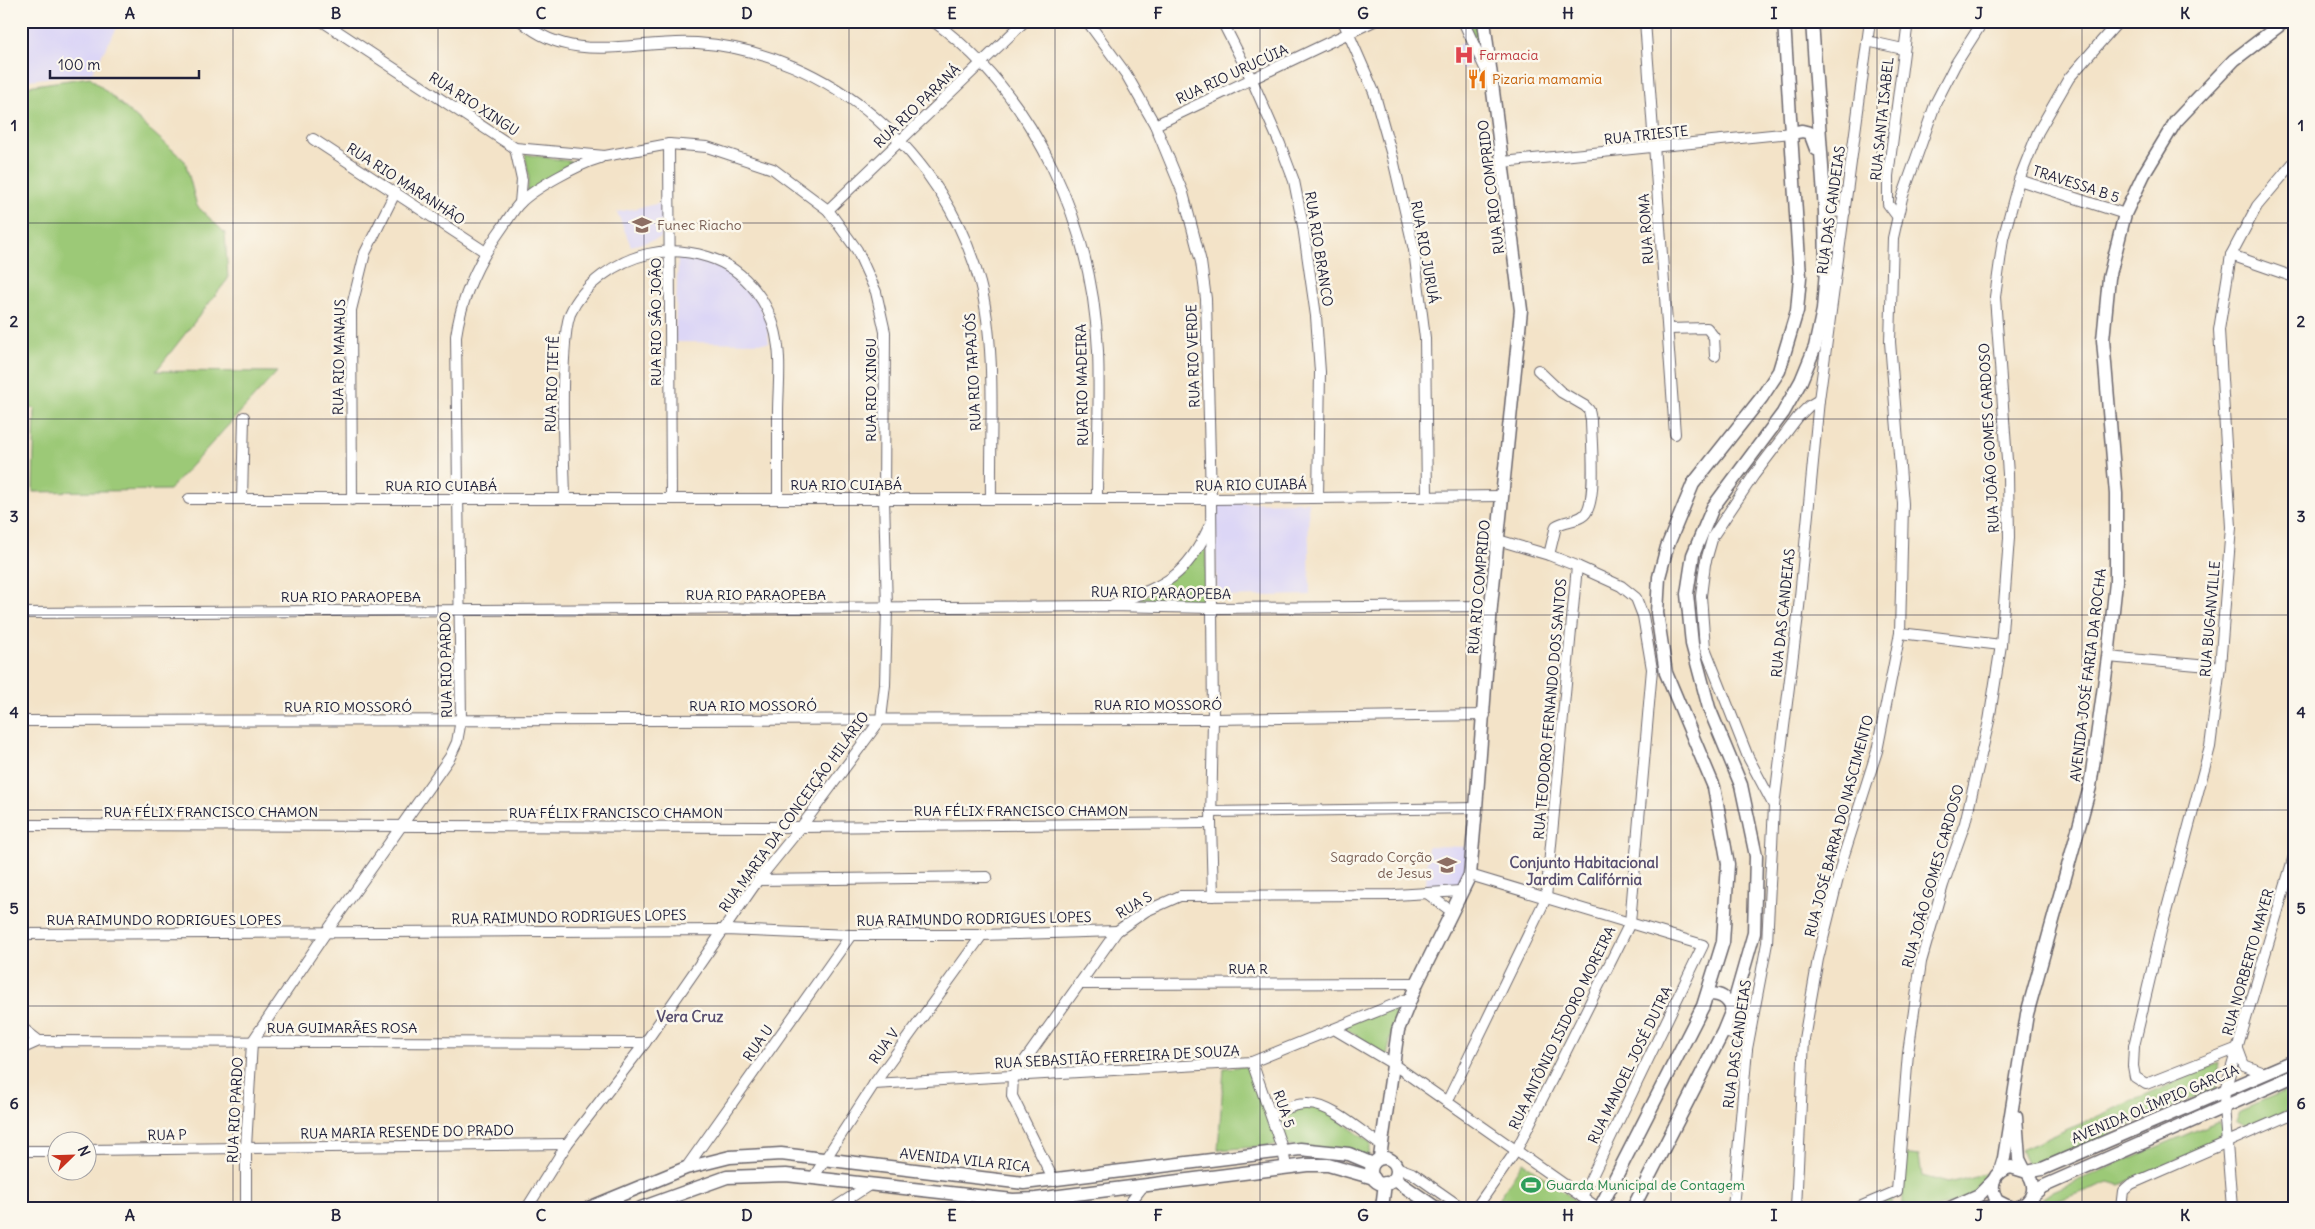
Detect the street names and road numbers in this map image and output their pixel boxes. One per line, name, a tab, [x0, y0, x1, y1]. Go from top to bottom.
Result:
street label: RUA RIO URUCÚIA	[1173, 40, 1291, 108]
street label: RUA SANTA ISABEL	[1867, 56, 1897, 182]
street label: RUA RIO PARANÁ	[870, 60, 964, 152]
street label: RUA RIO XINGU	[426, 68, 522, 140]
street label: RUA RIO COMPRIDO	[1474, 119, 1508, 255]
street label: RUA TRIESTE	[1603, 122, 1689, 148]
street label: RUA RIO MARANHÃO	[343, 139, 469, 229]
street label: RUA DAS CANDEIAS	[1813, 144, 1849, 275]
street label: TRAVESSA B 5	[2030, 162, 2122, 206]
street label: RUA RIO BRANCO	[1301, 190, 1337, 308]
street label: RUA ROMA	[1635, 193, 1657, 265]
street label: RUA RIO JURUÁ	[1407, 199, 1443, 305]
street label: RUA RIO SÃO JOÃO	[647, 258, 665, 386]
street label: RUA RIO MANAUS	[329, 299, 349, 415]
street label: RUA RIO VERDE	[1182, 304, 1204, 408]
street label: RUA RIO TAPAJÓS	[961, 312, 985, 431]
street label: RUA RIO MADEIRA	[1072, 324, 1092, 446]
street label: RUA RIO TIETÊ	[541, 335, 563, 433]
street label: RUA RIO XINGU	[862, 338, 880, 442]
street label: RUA JOÃO GOMES CARDOSO	[1975, 342, 2003, 533]
street label: RUA RIO CUIABÁ	[1195, 475, 1307, 495]
street label: RUA RIO CUIABÁ	[790, 476, 902, 494]
street label: RUA RIO CUIABÁ	[385, 477, 497, 495]
street label: RUA RIO COMPRIDO	[1464, 519, 1494, 655]
street label: RUA DAS CANDEIAS	[1767, 547, 1799, 678]
street label: RUA BUGANVILLE	[2196, 560, 2224, 678]
street label: AVENIDA JOSÉ FARIA DA ROCHA	[2066, 567, 2110, 783]
street label: RUA TEODORO FERNANDO DOS SANTOS	[1530, 577, 1570, 840]
street label: RUA RIO PARAOPEBA	[1091, 583, 1231, 603]
street label: RUA RIO PARAOPEBA	[686, 586, 826, 604]
street label: RUA RIO PARAOPEBA	[281, 588, 421, 606]
street label: RUA RIO PARDO	[436, 611, 456, 718]
street label: RUA RIO MOSSORÓ	[1094, 696, 1222, 714]
street label: RUA RIO MOSSORÓ	[689, 697, 817, 715]
street label: RUA RIO MOSSORÓ	[284, 698, 412, 716]
street label: RUA MARIA DA CONCEIÇÃO HILÁRIO	[715, 708, 873, 916]
street label: RUA JOSÉ BARRA DO NASCIMENTO	[1801, 713, 1877, 939]
street label: RUA JOÃO GOMES CARDOSO	[1898, 782, 1968, 970]
street label: RUA FÉLIX FRANCISCO CHAMON	[914, 802, 1128, 820]
street label: RUA FÉLIX FRANCISCO CHAMON	[104, 803, 318, 821]
street label: RUA FÉLIX FRANCISCO CHAMON	[509, 804, 723, 822]
street label: RUA NORBERTO MAYER	[2218, 886, 2278, 1038]
street label: RUA S	[1113, 887, 1155, 922]
street label: RUA RAIMUNDO RODRIGUES LOPES	[451, 906, 687, 928]
street label: RUA RAIMUNDO RODRIGUES LOPES	[856, 908, 1092, 930]
street label: RUA RAIMUNDO RODRIGUES LOPES	[46, 911, 282, 929]
street label: RUA ANTÔNIO ISIDORO MOREIRA	[1505, 923, 1619, 1133]
street label: RUA R	[1228, 960, 1268, 978]
street label: RUA DAS CANDEIAS	[1719, 978, 1755, 1109]
street label: RUA MANOEL JOSÉ DUTRA	[1584, 983, 1676, 1147]
street label: RUA GUIMARÃES ROSA	[267, 1019, 417, 1037]
street label: RUA U	[739, 1021, 777, 1065]
street label: RUA V	[865, 1025, 903, 1067]
street label: RUA SEBASTIÃO FERREIRA DE SOUZA	[994, 1042, 1240, 1072]
street label: RUA RIO PARDO	[223, 1056, 247, 1164]
street label: AVENIDA OLÍMPIO GARCIA	[2069, 1061, 2241, 1147]
street label: RUA 5	[1269, 1088, 1299, 1130]
street label: RUA MARIA RESENDE DO PRADO	[300, 1121, 514, 1143]
street label: RUA P	[147, 1126, 187, 1144]
street label: AVENIDA VILA RICA	[899, 1144, 1031, 1176]

